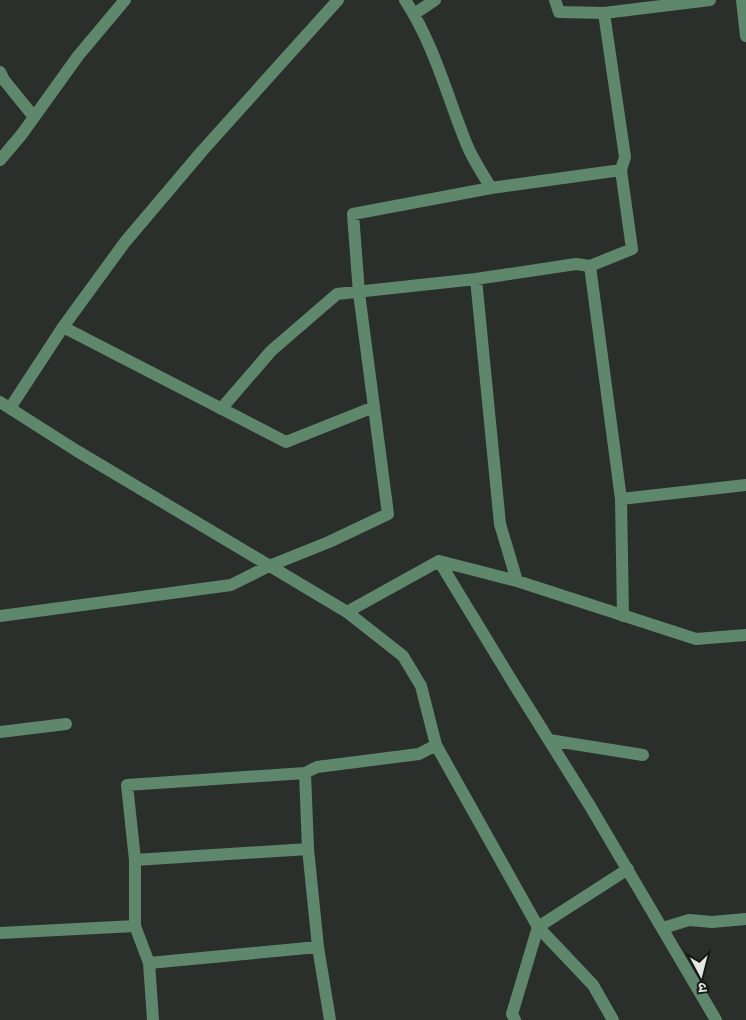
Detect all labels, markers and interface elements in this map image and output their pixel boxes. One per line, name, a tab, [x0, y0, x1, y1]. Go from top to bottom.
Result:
north arrow	[676, 950, 726, 1000]
text: उ	[697, 978, 708, 996]

